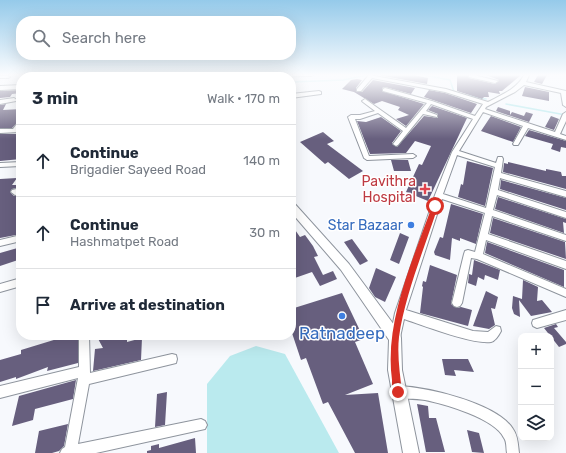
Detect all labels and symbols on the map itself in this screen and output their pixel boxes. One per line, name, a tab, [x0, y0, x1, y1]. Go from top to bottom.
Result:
place label: Pavithra Hospital	[361, 173, 416, 206]
marker: Pavithra Hospital	[419, 183, 431, 195]
route start	[426, 197, 444, 215]
place label: Star Bazaar	[328, 217, 404, 234]
marker: Star Bazaar	[406, 220, 416, 230]
marker: Ratnadeep	[337, 311, 347, 321]
place label: Ratnadeep	[299, 323, 385, 343]
route end	[389, 383, 407, 401]

